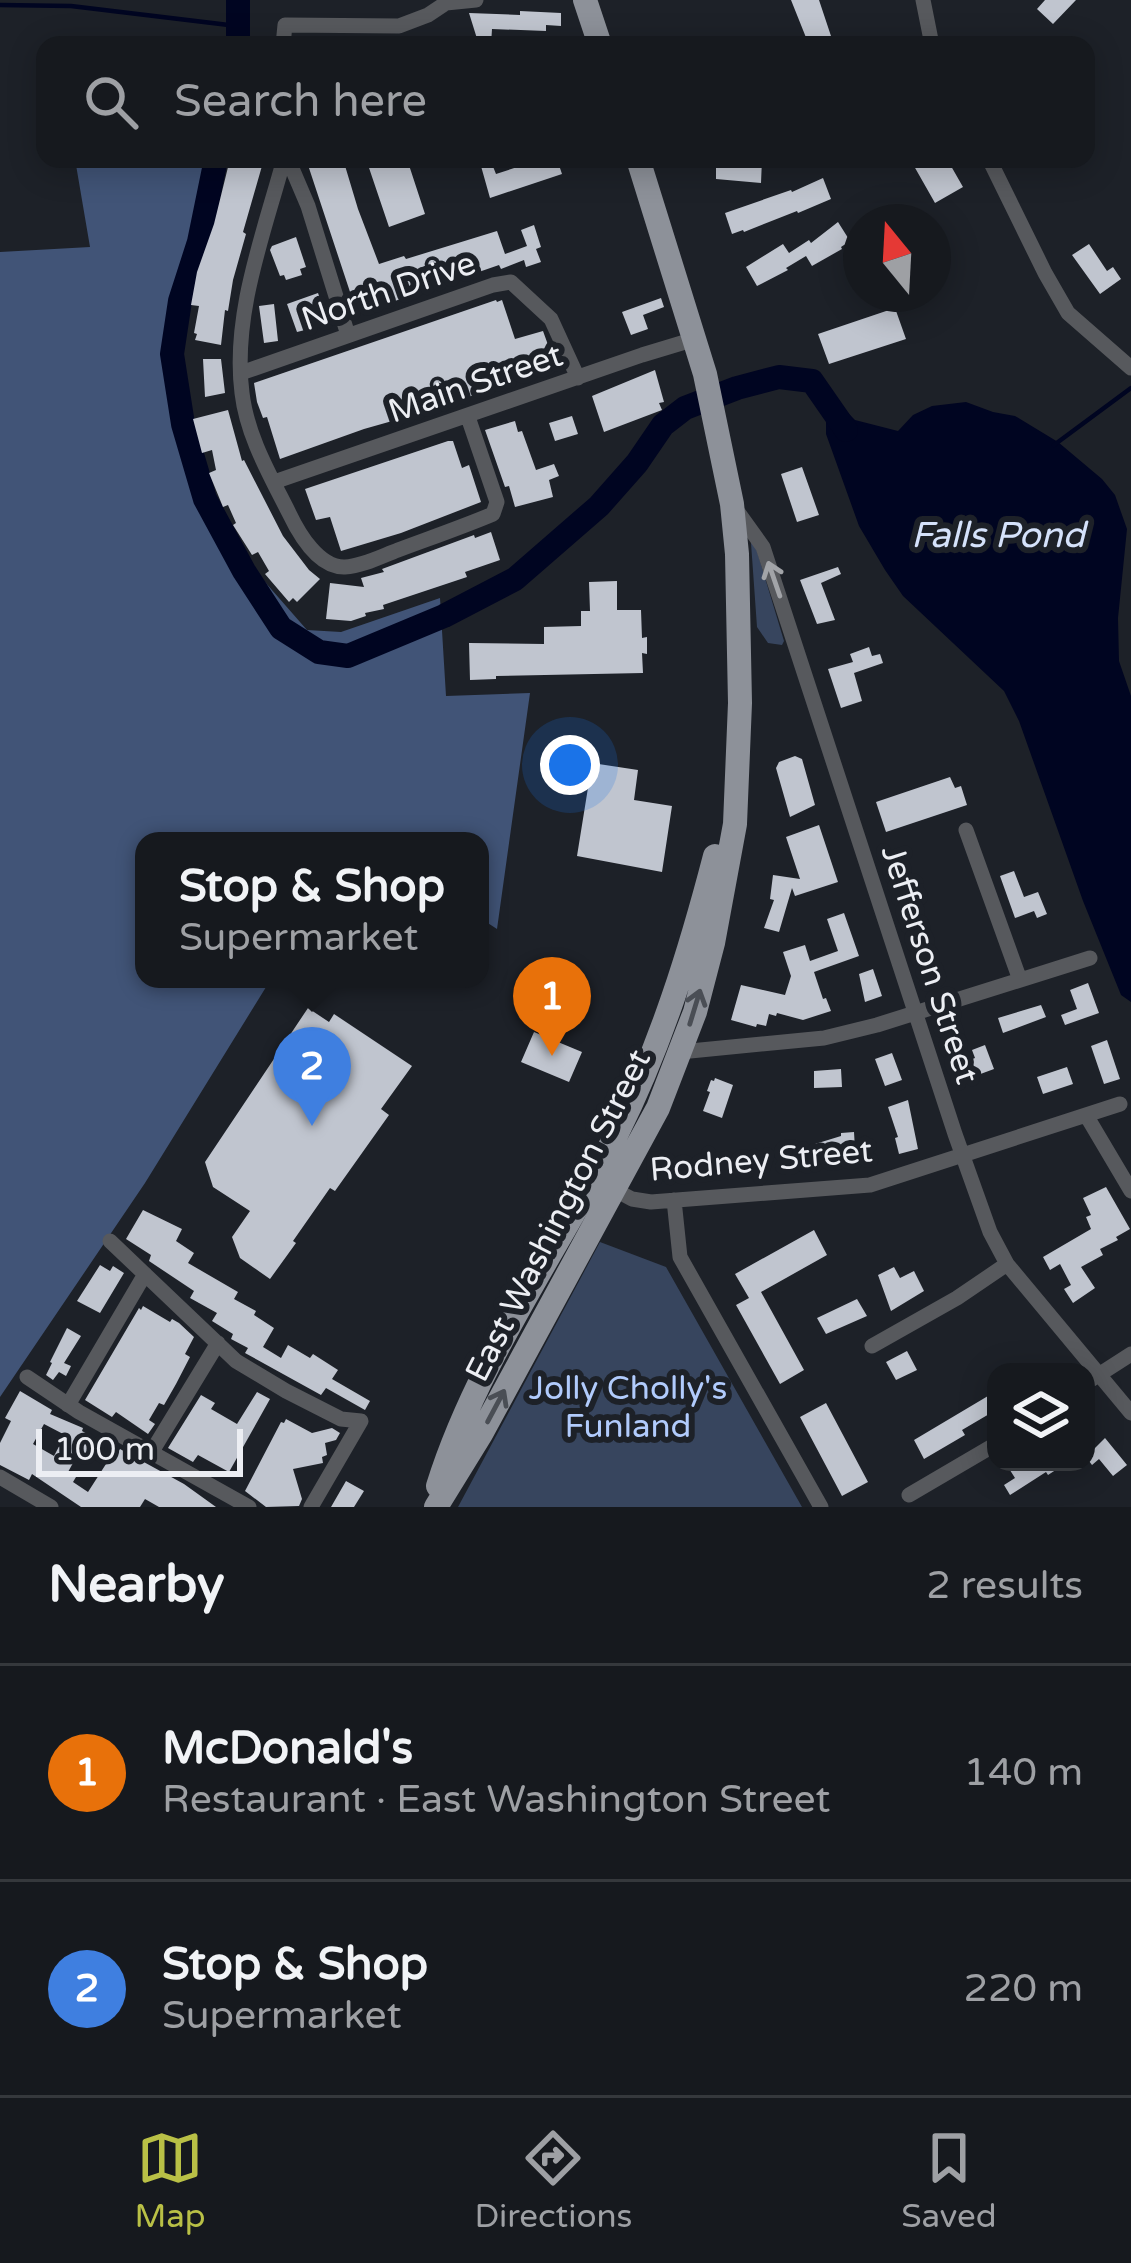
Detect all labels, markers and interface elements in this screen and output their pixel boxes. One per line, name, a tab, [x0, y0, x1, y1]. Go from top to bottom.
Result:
search box	[36, 36, 1095, 168]
icon: search	[78, 69, 144, 135]
text: Search here	[174, 75, 427, 129]
north arrow	[843, 204, 951, 312]
street label: North Drive	[296, 243, 481, 339]
street label: Main Street	[383, 335, 568, 431]
water label: Falls Pond	[911, 514, 1089, 557]
one-way arrow	[762, 561, 783, 598]
your location	[540, 735, 600, 795]
popup	[135, 832, 489, 988]
street label: Jefferson Street	[873, 840, 987, 1089]
text: Stop & Shop	[179, 860, 445, 914]
text: Supermarket	[179, 914, 418, 961]
pin: 1	[513, 957, 591, 1056]
one-way arrow	[685, 989, 707, 1027]
pin: 2	[273, 1027, 351, 1126]
street label: East Washington Street	[458, 1043, 659, 1388]
street label: Rodney Street	[648, 1131, 874, 1190]
map controls	[987, 1363, 1095, 1471]
button: layers	[987, 1363, 1095, 1471]
park label: Jolly Cholly's Funland	[529, 1369, 727, 1446]
one-way arrow	[485, 1389, 508, 1425]
scale bar	[36, 1423, 243, 1476]
text: 100 m	[54, 1430, 155, 1469]
text: Nearby	[48, 1554, 225, 1616]
text: 2 results	[926, 1562, 1083, 1609]
text: McDonald's	[162, 1722, 413, 1776]
text: 1	[75, 1749, 99, 1796]
text: 140 m	[964, 1749, 1083, 1796]
text: Restaurant · East Washington Street	[162, 1776, 830, 1823]
text: Stop & Shop	[162, 1938, 428, 1992]
text: 2	[75, 1965, 99, 2012]
text: 220 m	[964, 1965, 1083, 2012]
text: Supermarket	[162, 1992, 402, 2039]
tab: Map	[134, 2125, 206, 2236]
tab: Directions	[474, 2125, 632, 2236]
tab: Saved	[901, 2125, 997, 2236]

